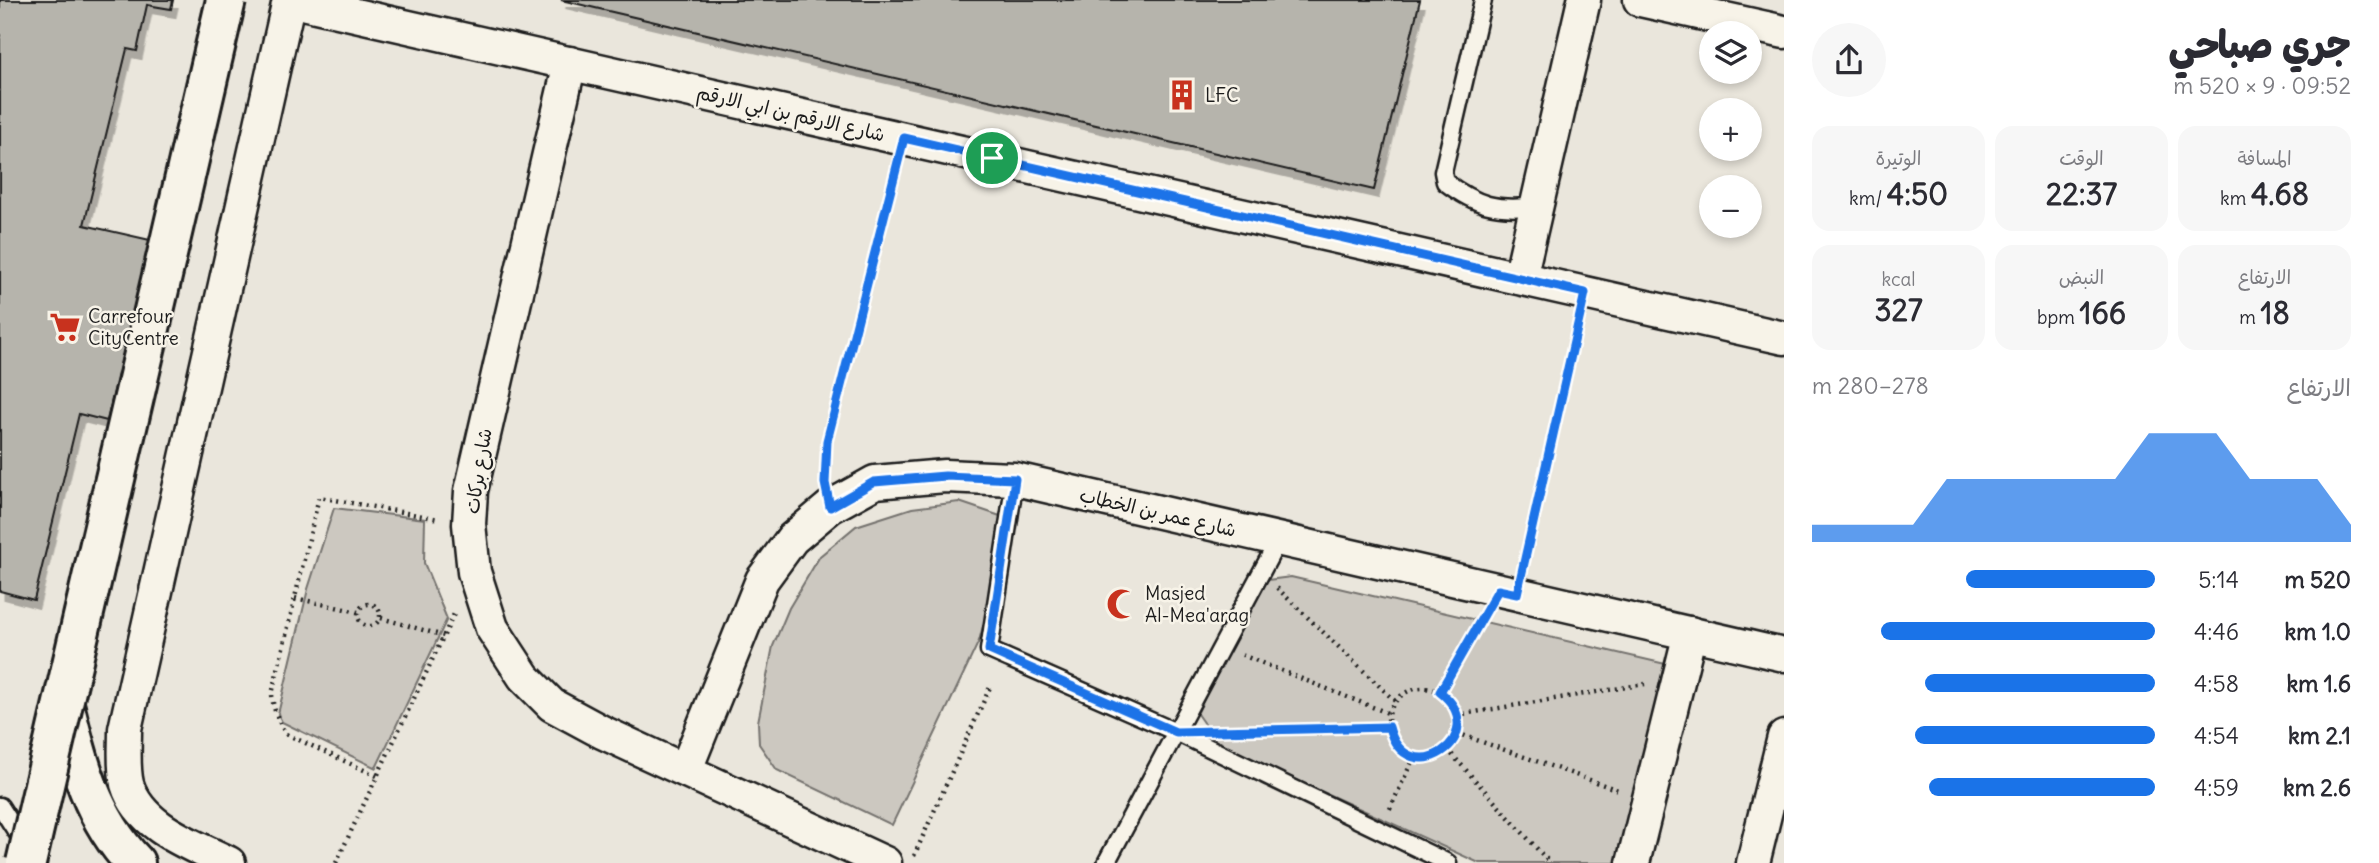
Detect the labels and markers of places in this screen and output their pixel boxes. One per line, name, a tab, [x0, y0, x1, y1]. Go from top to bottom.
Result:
building icon: LFC	[1165, 78, 1199, 112]
place label: LFC	[1205, 83, 1238, 107]
pin	[962, 128, 1022, 188]
place label: Carrefour CityCentre	[88, 304, 179, 350]
supermarket icon: Carrefour CityCentre	[48, 310, 82, 344]
place label: Masjed Al-Mea'arag	[1145, 581, 1249, 627]
mosque icon: Masjed Al-Mea'arag	[1105, 587, 1139, 621]

